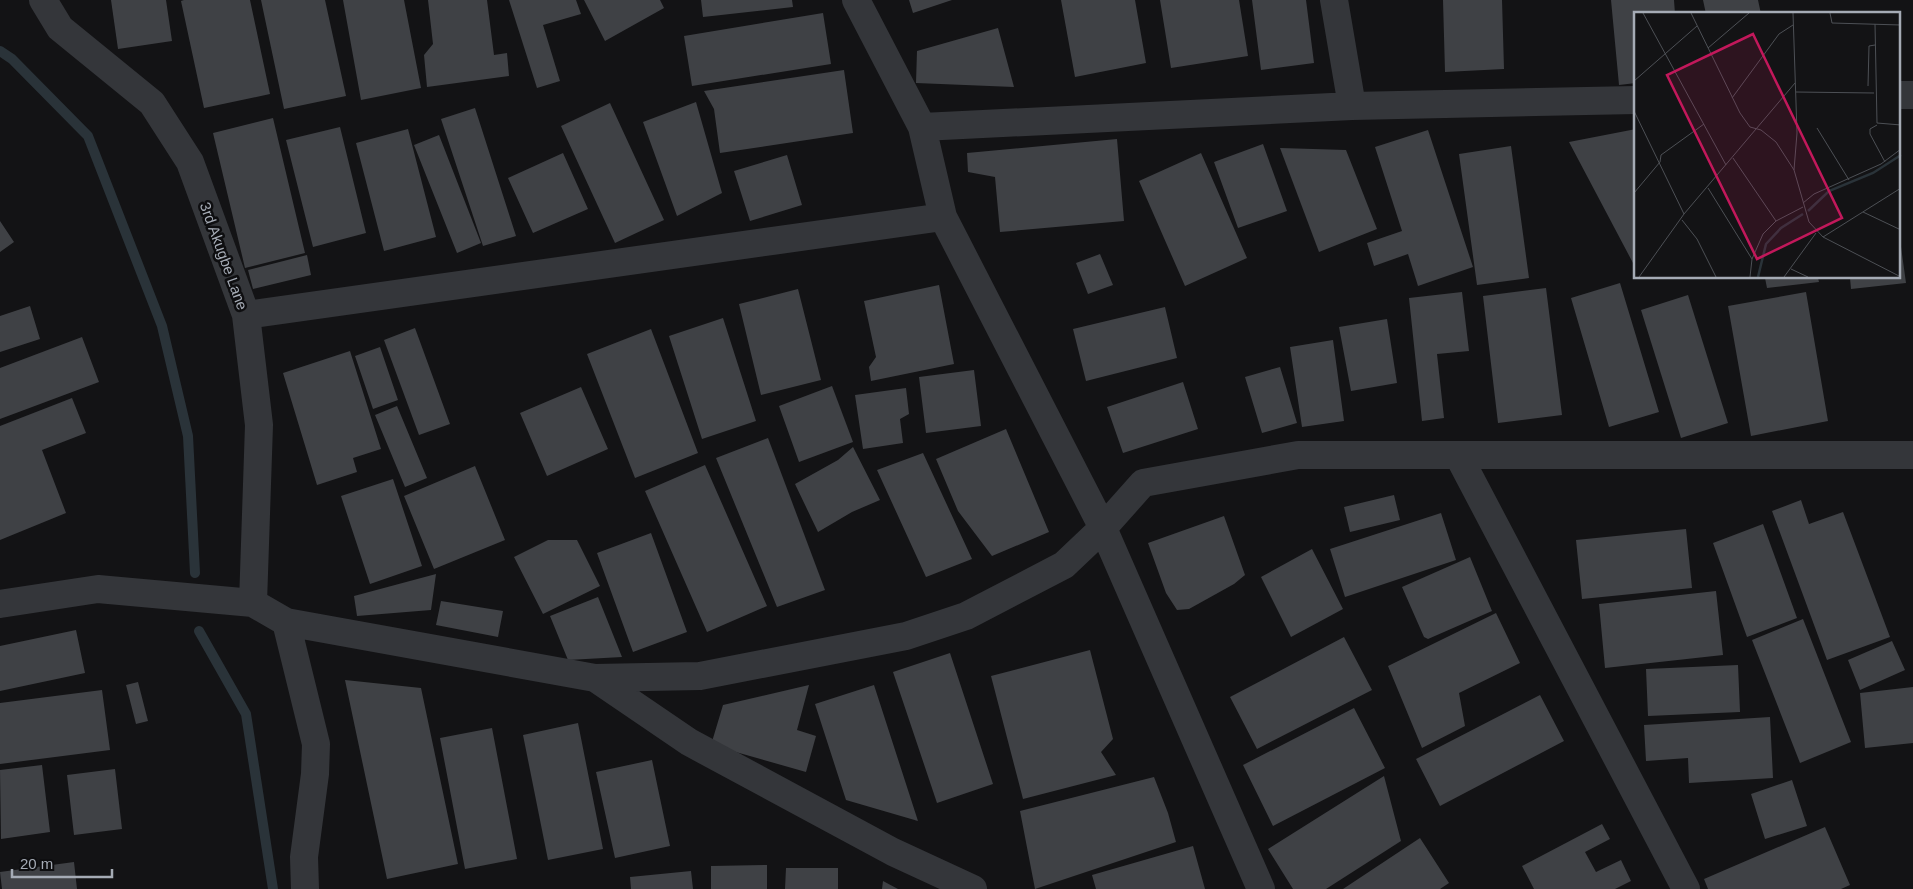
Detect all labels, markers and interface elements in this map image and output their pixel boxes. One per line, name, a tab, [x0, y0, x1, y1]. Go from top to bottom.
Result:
inset map	[1634, 12, 1900, 279]
street label: 3rd Akugbe Lane	[197, 200, 251, 312]
scale bar	[12, 846, 112, 878]
text: 20 m	[20, 855, 53, 872]

